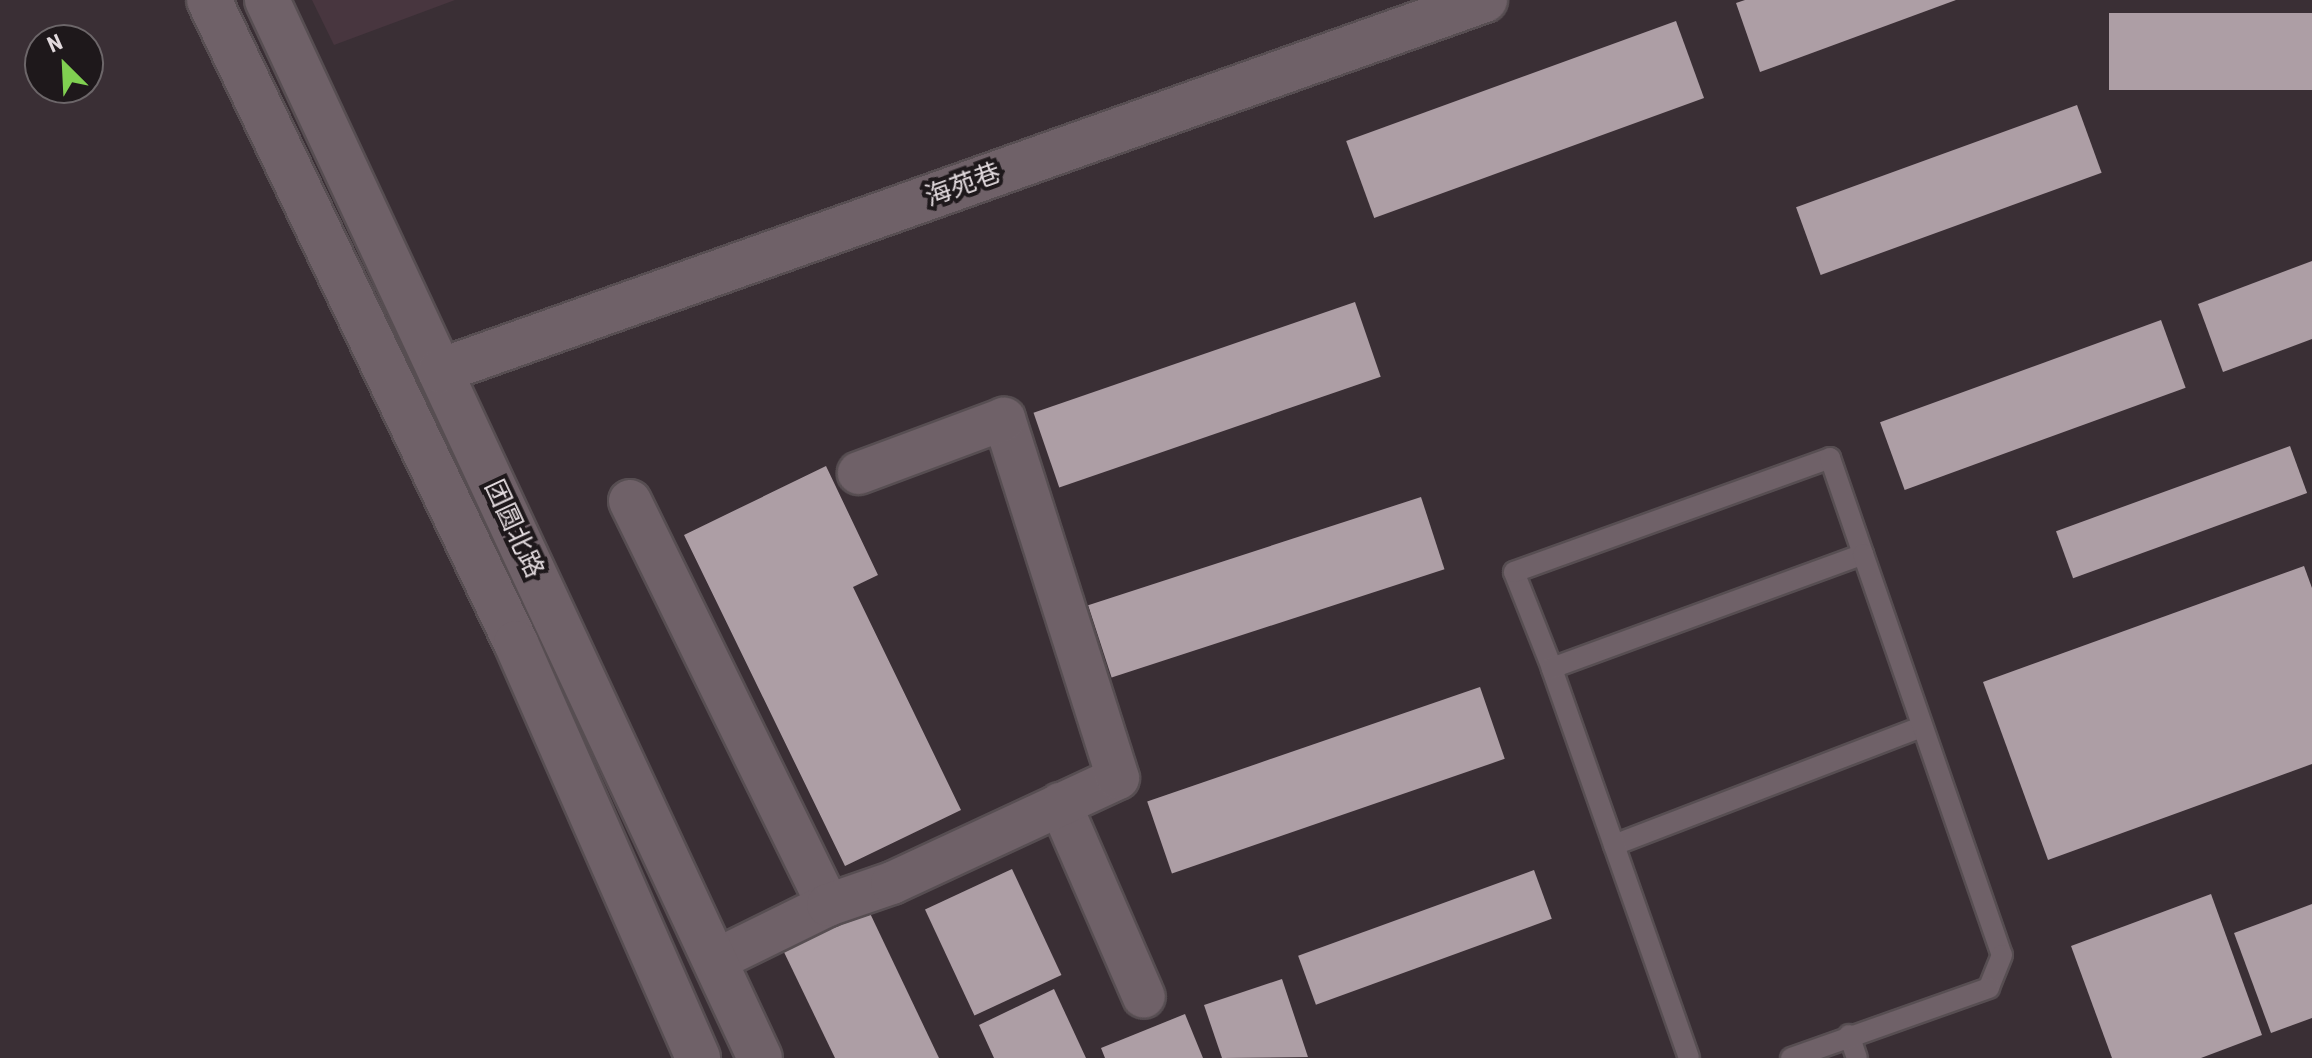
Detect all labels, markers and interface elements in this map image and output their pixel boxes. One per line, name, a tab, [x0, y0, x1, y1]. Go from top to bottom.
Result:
north arrow	[24, 24, 104, 104]
text: N	[44, 29, 66, 58]
street label: 海苑巷	[921, 157, 1005, 213]
street label: 团圆北路	[478, 475, 550, 583]

